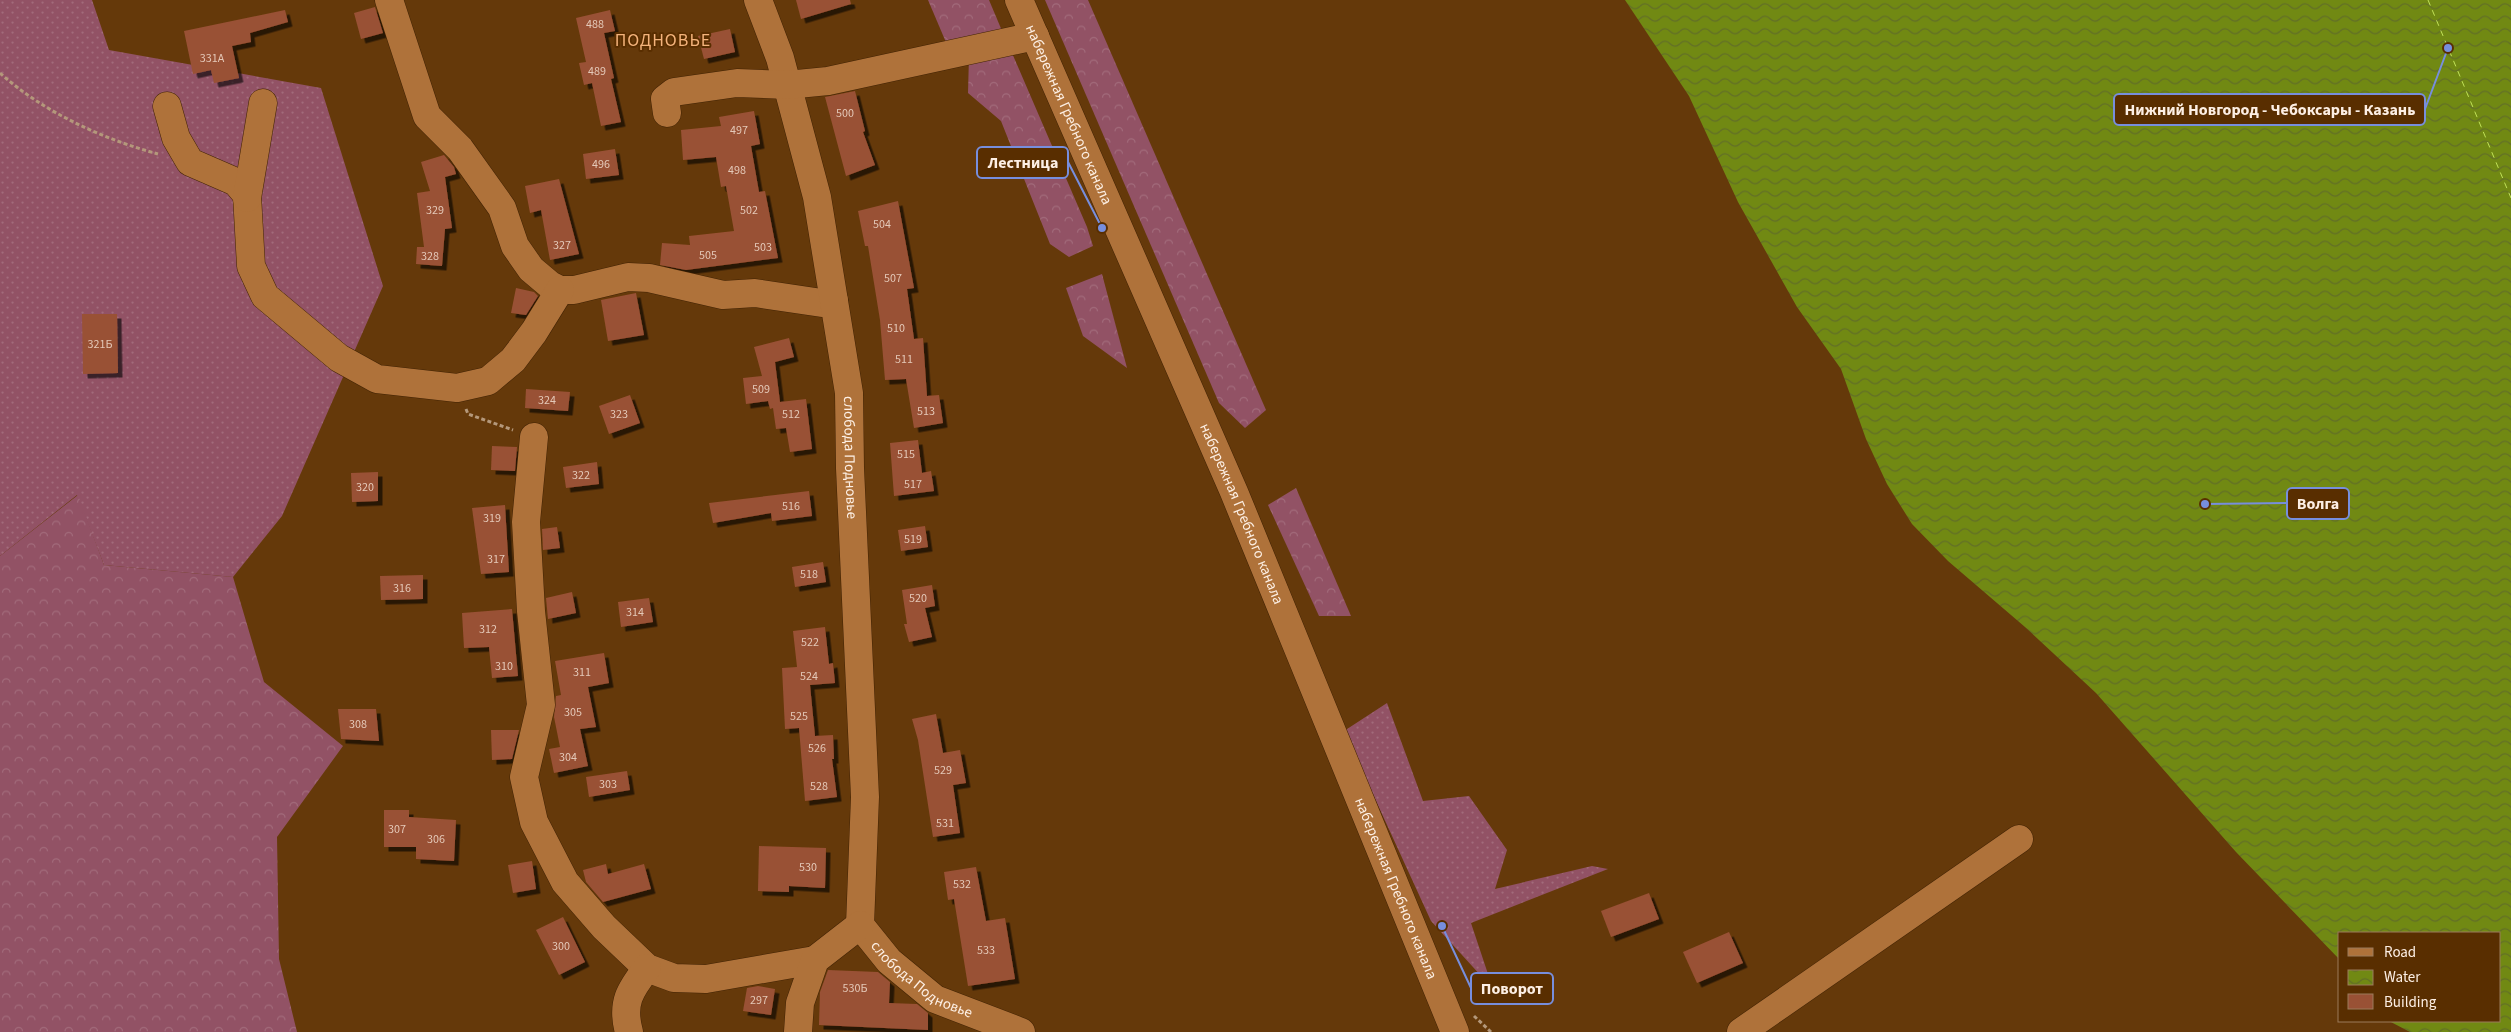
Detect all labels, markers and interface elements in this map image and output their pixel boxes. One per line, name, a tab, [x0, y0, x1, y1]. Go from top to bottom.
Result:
house number: 488	[586, 16, 604, 33]
street label: набережная Гребного канала	[1020, 21, 1117, 208]
district label: ПОДНОВЬЕ	[615, 28, 711, 53]
house number: 331А	[200, 50, 225, 67]
house number: 489	[588, 63, 606, 80]
callout: Нижний Новгород - Чебоксары - Казань	[2114, 94, 2425, 125]
text: Нижний Новгород - Чебоксары - Казань	[2125, 99, 2415, 121]
house number: 500	[836, 105, 854, 122]
house number: 497	[730, 122, 748, 139]
callout: Лестница	[977, 147, 1068, 178]
text: Лестница	[987, 152, 1058, 174]
house number: 496	[592, 156, 610, 173]
house number: 498	[728, 162, 746, 179]
house number: 329	[426, 202, 444, 219]
house number: 502	[740, 202, 758, 219]
house number: 504	[873, 216, 891, 233]
house number: 327	[553, 237, 571, 254]
house number: 503	[754, 239, 772, 256]
house number: 505	[699, 247, 717, 264]
house number: 328	[421, 248, 439, 265]
house number: 507	[884, 270, 902, 287]
house number: 510	[887, 320, 905, 337]
house number: 321Б	[88, 336, 112, 353]
house number: 511	[895, 351, 913, 368]
house number: 509	[752, 381, 770, 398]
house number: 324	[538, 392, 556, 409]
street label: слобода Подновье	[838, 396, 862, 519]
house number: 513	[917, 403, 935, 420]
house number: 323	[610, 406, 628, 423]
house number: 512	[782, 406, 800, 423]
street label: набережная Гребного канала	[1194, 420, 1289, 608]
house number: 515	[897, 446, 915, 463]
house number: 322	[572, 467, 590, 484]
house number: 517	[904, 476, 922, 493]
house number: 320	[356, 479, 374, 496]
callout: Волга	[2287, 488, 2349, 519]
text: Волга	[2297, 493, 2339, 515]
house number: 516	[782, 498, 800, 515]
house number: 319	[483, 510, 501, 527]
house number: 519	[904, 531, 922, 548]
house number: 317	[487, 551, 505, 568]
house number: 518	[800, 566, 818, 583]
house number: 316	[393, 580, 411, 597]
house number: 520	[909, 590, 927, 607]
house number: 314	[626, 604, 644, 621]
house number: 312	[479, 621, 497, 638]
house number: 522	[801, 634, 819, 651]
house number: 310	[495, 658, 513, 675]
house number: 311	[573, 664, 591, 681]
house number: 524	[800, 668, 818, 685]
house number: 305	[564, 704, 582, 721]
house number: 525	[790, 708, 808, 725]
house number: 308	[349, 716, 367, 733]
house number: 526	[808, 740, 826, 757]
house number: 304	[559, 749, 577, 766]
house number: 529	[934, 762, 952, 779]
house number: 303	[599, 776, 617, 793]
house number: 528	[810, 778, 828, 795]
street label: набережная Гребного канала	[1349, 794, 1442, 982]
house number: 531	[936, 815, 954, 832]
house number: 307	[388, 821, 406, 838]
house number: 306	[427, 831, 445, 848]
house number: 530	[799, 859, 817, 876]
house number: 532	[953, 876, 971, 893]
legend	[2338, 932, 2501, 1022]
street label: слобода Подновье	[866, 936, 976, 1023]
house number: 300	[552, 938, 570, 955]
house number: 533	[977, 942, 995, 959]
text: Road	[2384, 942, 2416, 963]
text: Water	[2384, 967, 2421, 988]
callout: Поворот	[1471, 973, 1553, 1004]
text: Поворот	[1481, 978, 1543, 1000]
house number: 530Б	[843, 980, 867, 997]
house number: 297	[750, 992, 768, 1009]
text: Building	[2384, 992, 2437, 1013]

